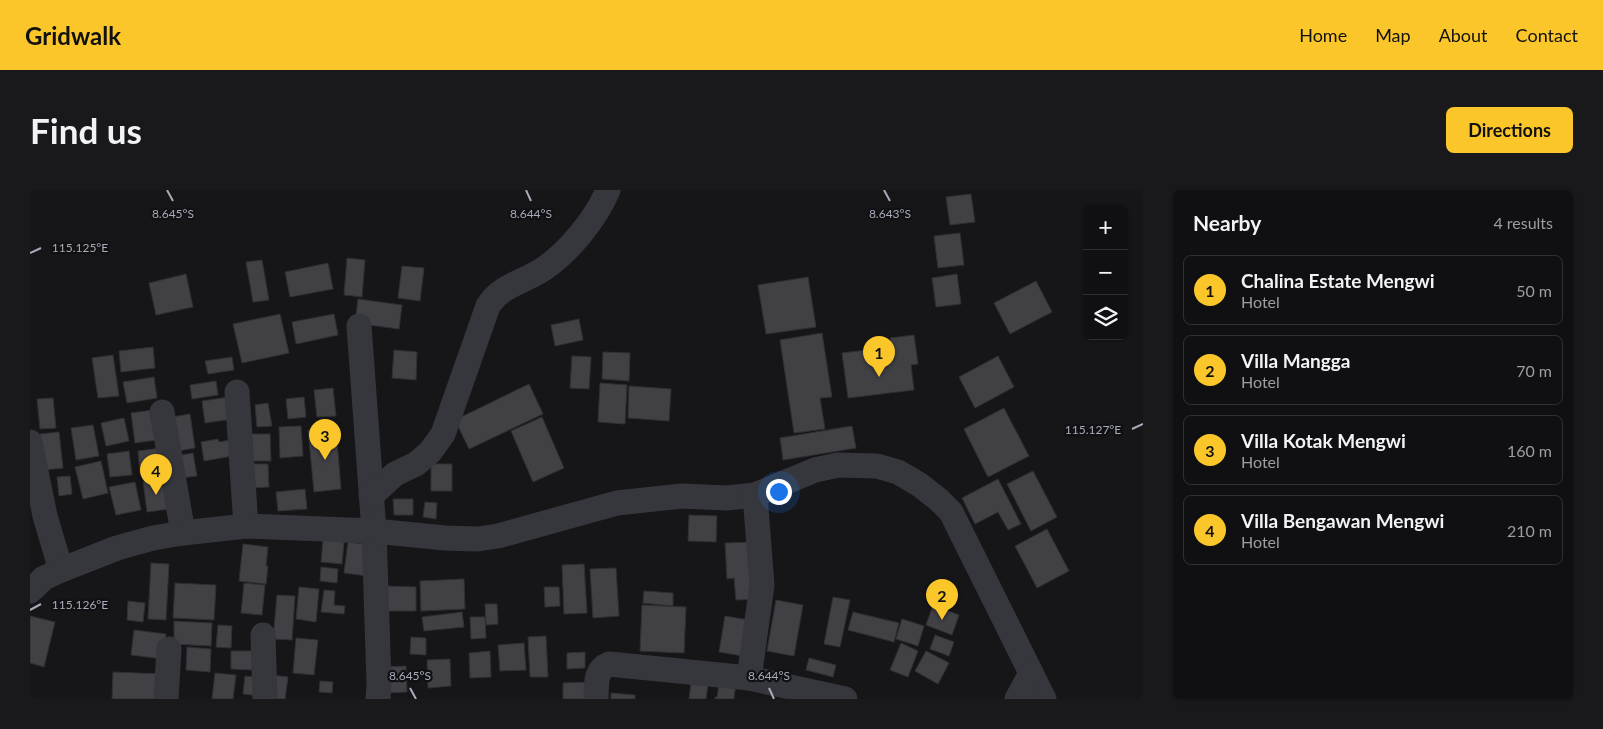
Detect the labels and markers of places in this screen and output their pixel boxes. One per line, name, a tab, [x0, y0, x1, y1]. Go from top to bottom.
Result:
pin: 1	[863, 336, 895, 377]
pin: 3	[309, 419, 341, 460]
pin: 4	[140, 454, 172, 495]
pin: 2	[926, 579, 958, 620]

